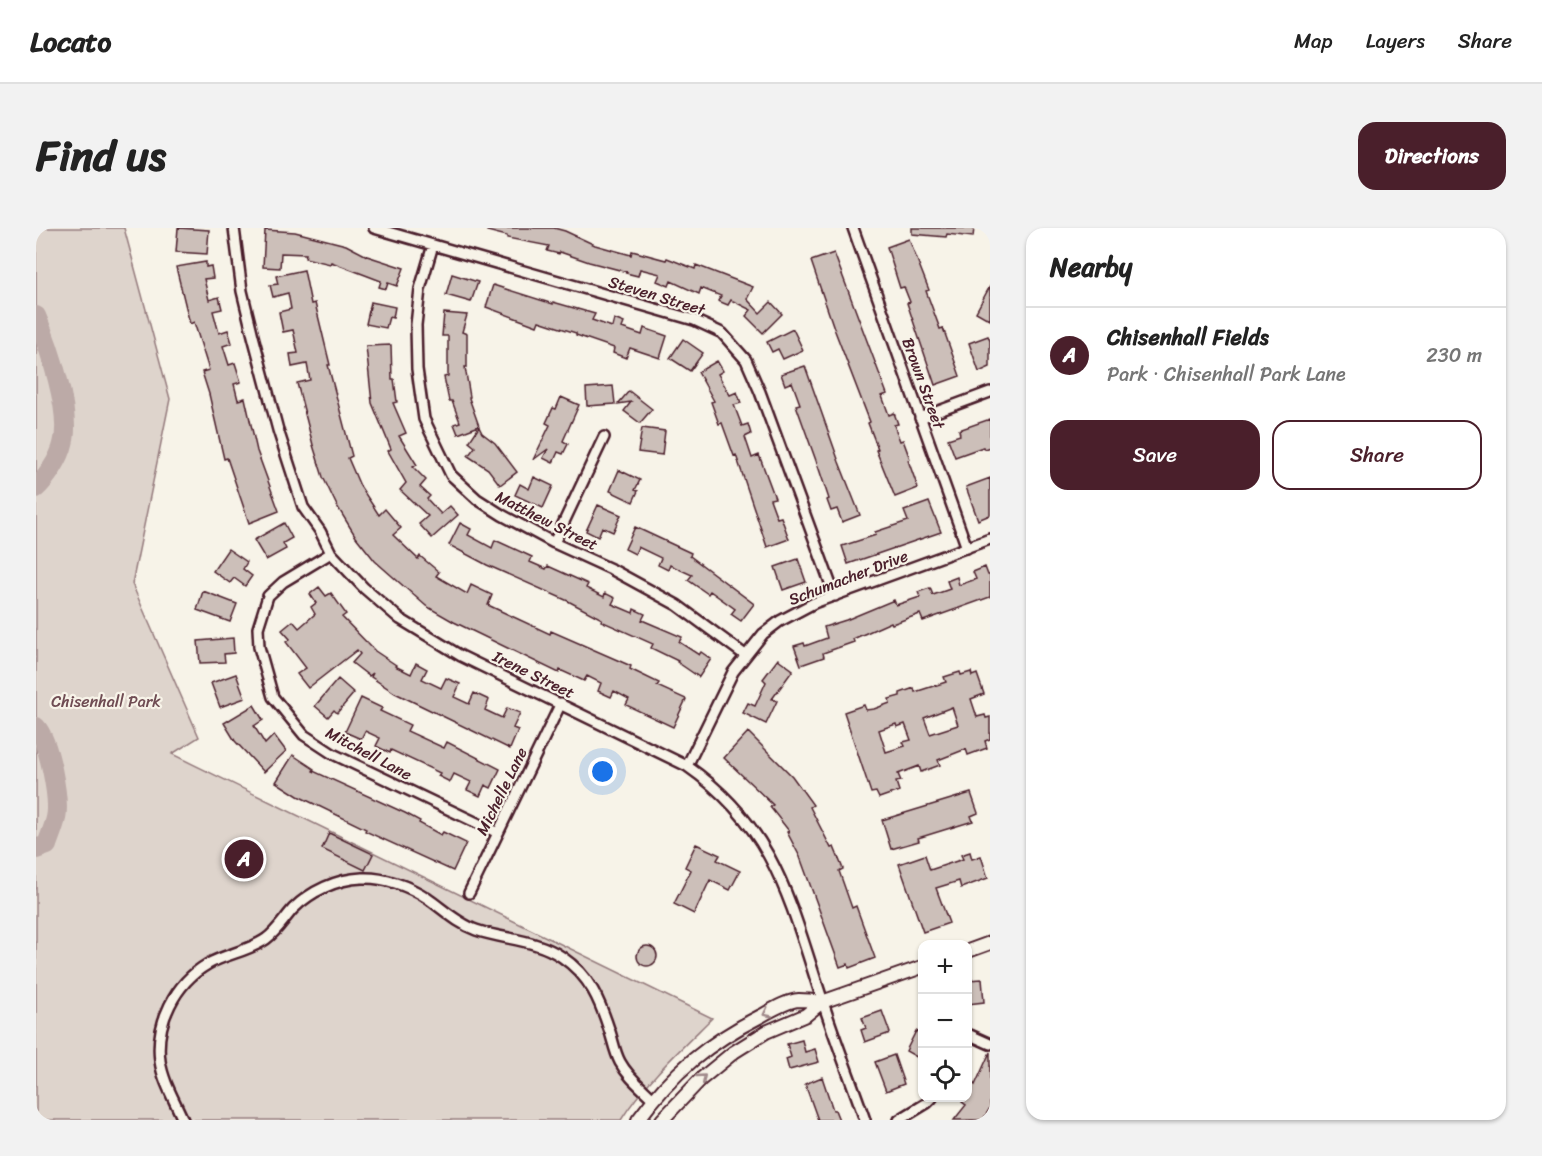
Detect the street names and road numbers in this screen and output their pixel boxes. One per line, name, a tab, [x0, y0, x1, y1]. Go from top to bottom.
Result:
street label: Steven Street	[605, 267, 709, 324]
street label: Brown Street	[894, 333, 954, 433]
street label: Matthew Street	[490, 482, 603, 559]
street label: Schumacher Drive	[784, 541, 912, 614]
street label: Irene Street	[487, 642, 580, 707]
street label: Mitchell Lane	[320, 718, 417, 788]
street label: Michelle Lane	[468, 742, 535, 840]

